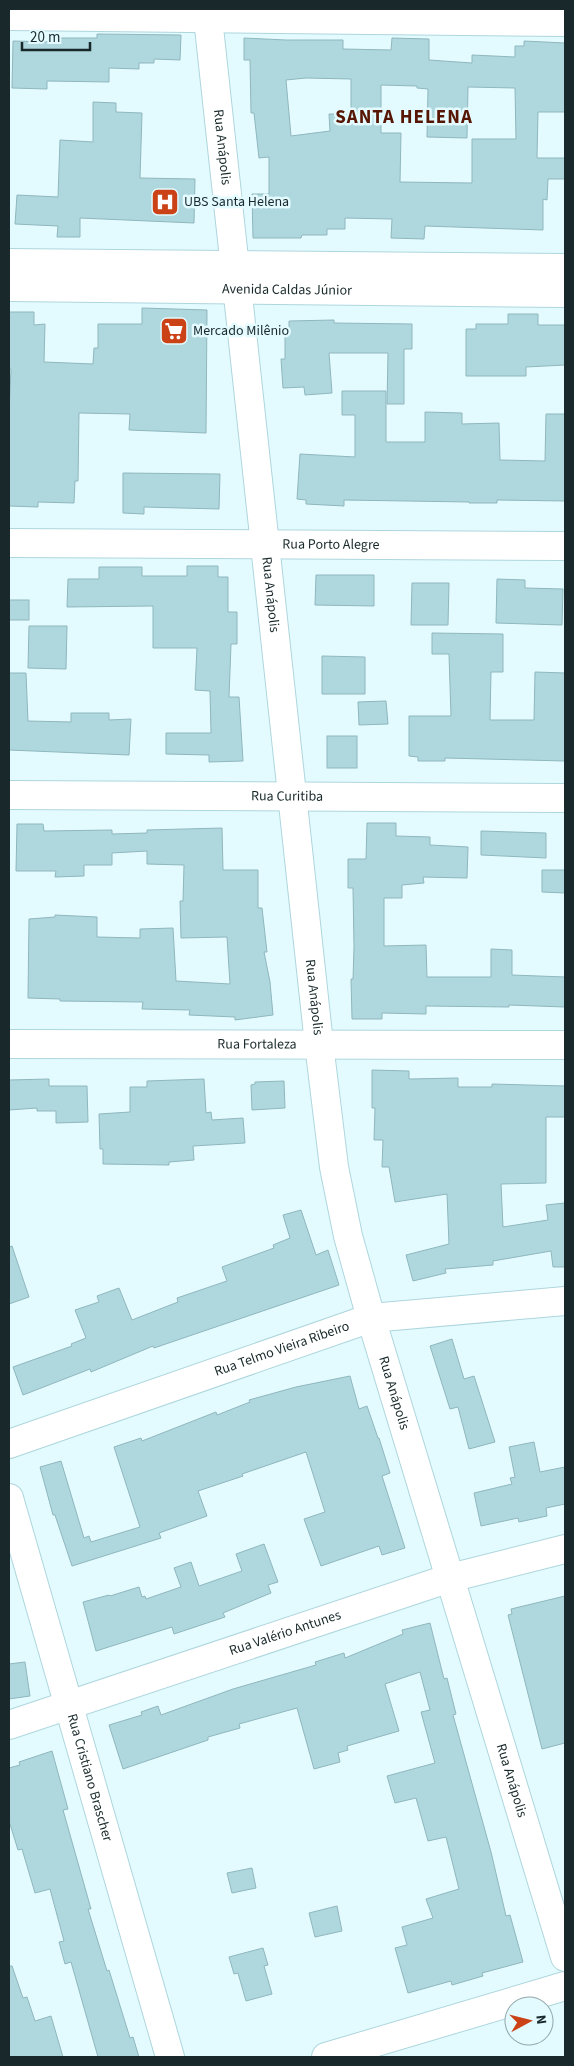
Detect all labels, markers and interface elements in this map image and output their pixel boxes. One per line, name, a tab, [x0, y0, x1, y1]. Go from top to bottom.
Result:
scale bar	[22, 20, 90, 52]
text: 20 m	[30, 27, 60, 48]
district label: SANTA HELENA	[335, 104, 473, 131]
street label: Rua Anápolis	[208, 108, 236, 186]
hospital icon: UBS Santa Helena	[150, 187, 180, 217]
place label: UBS Santa Helena	[184, 192, 289, 212]
street label: Avenida Caldas Júnior	[222, 279, 352, 301]
supermarket icon: Mercado Milênio	[159, 316, 189, 346]
place label: Mercado Milênio	[193, 321, 289, 341]
street label: Rua Porto Alegre	[282, 534, 380, 555]
street label: Rua Anápolis	[256, 556, 284, 634]
street label: Rua Curitiba	[251, 786, 323, 807]
street label: Rua Anápolis	[300, 958, 328, 1036]
street label: Rua Fortaleza	[217, 1034, 297, 1055]
street label: Rua Telmo Vieira Ribeiro	[212, 1316, 352, 1382]
street label: Rua Anápolis	[373, 1354, 414, 1433]
street label: Rua Valério Antunes	[226, 1605, 344, 1661]
street label: Rua Cristiano Brascher	[62, 1711, 117, 1844]
street label: Rua Anápolis	[491, 1741, 532, 1820]
north arrow	[504, 1996, 554, 2046]
text: N	[530, 2014, 551, 2025]

